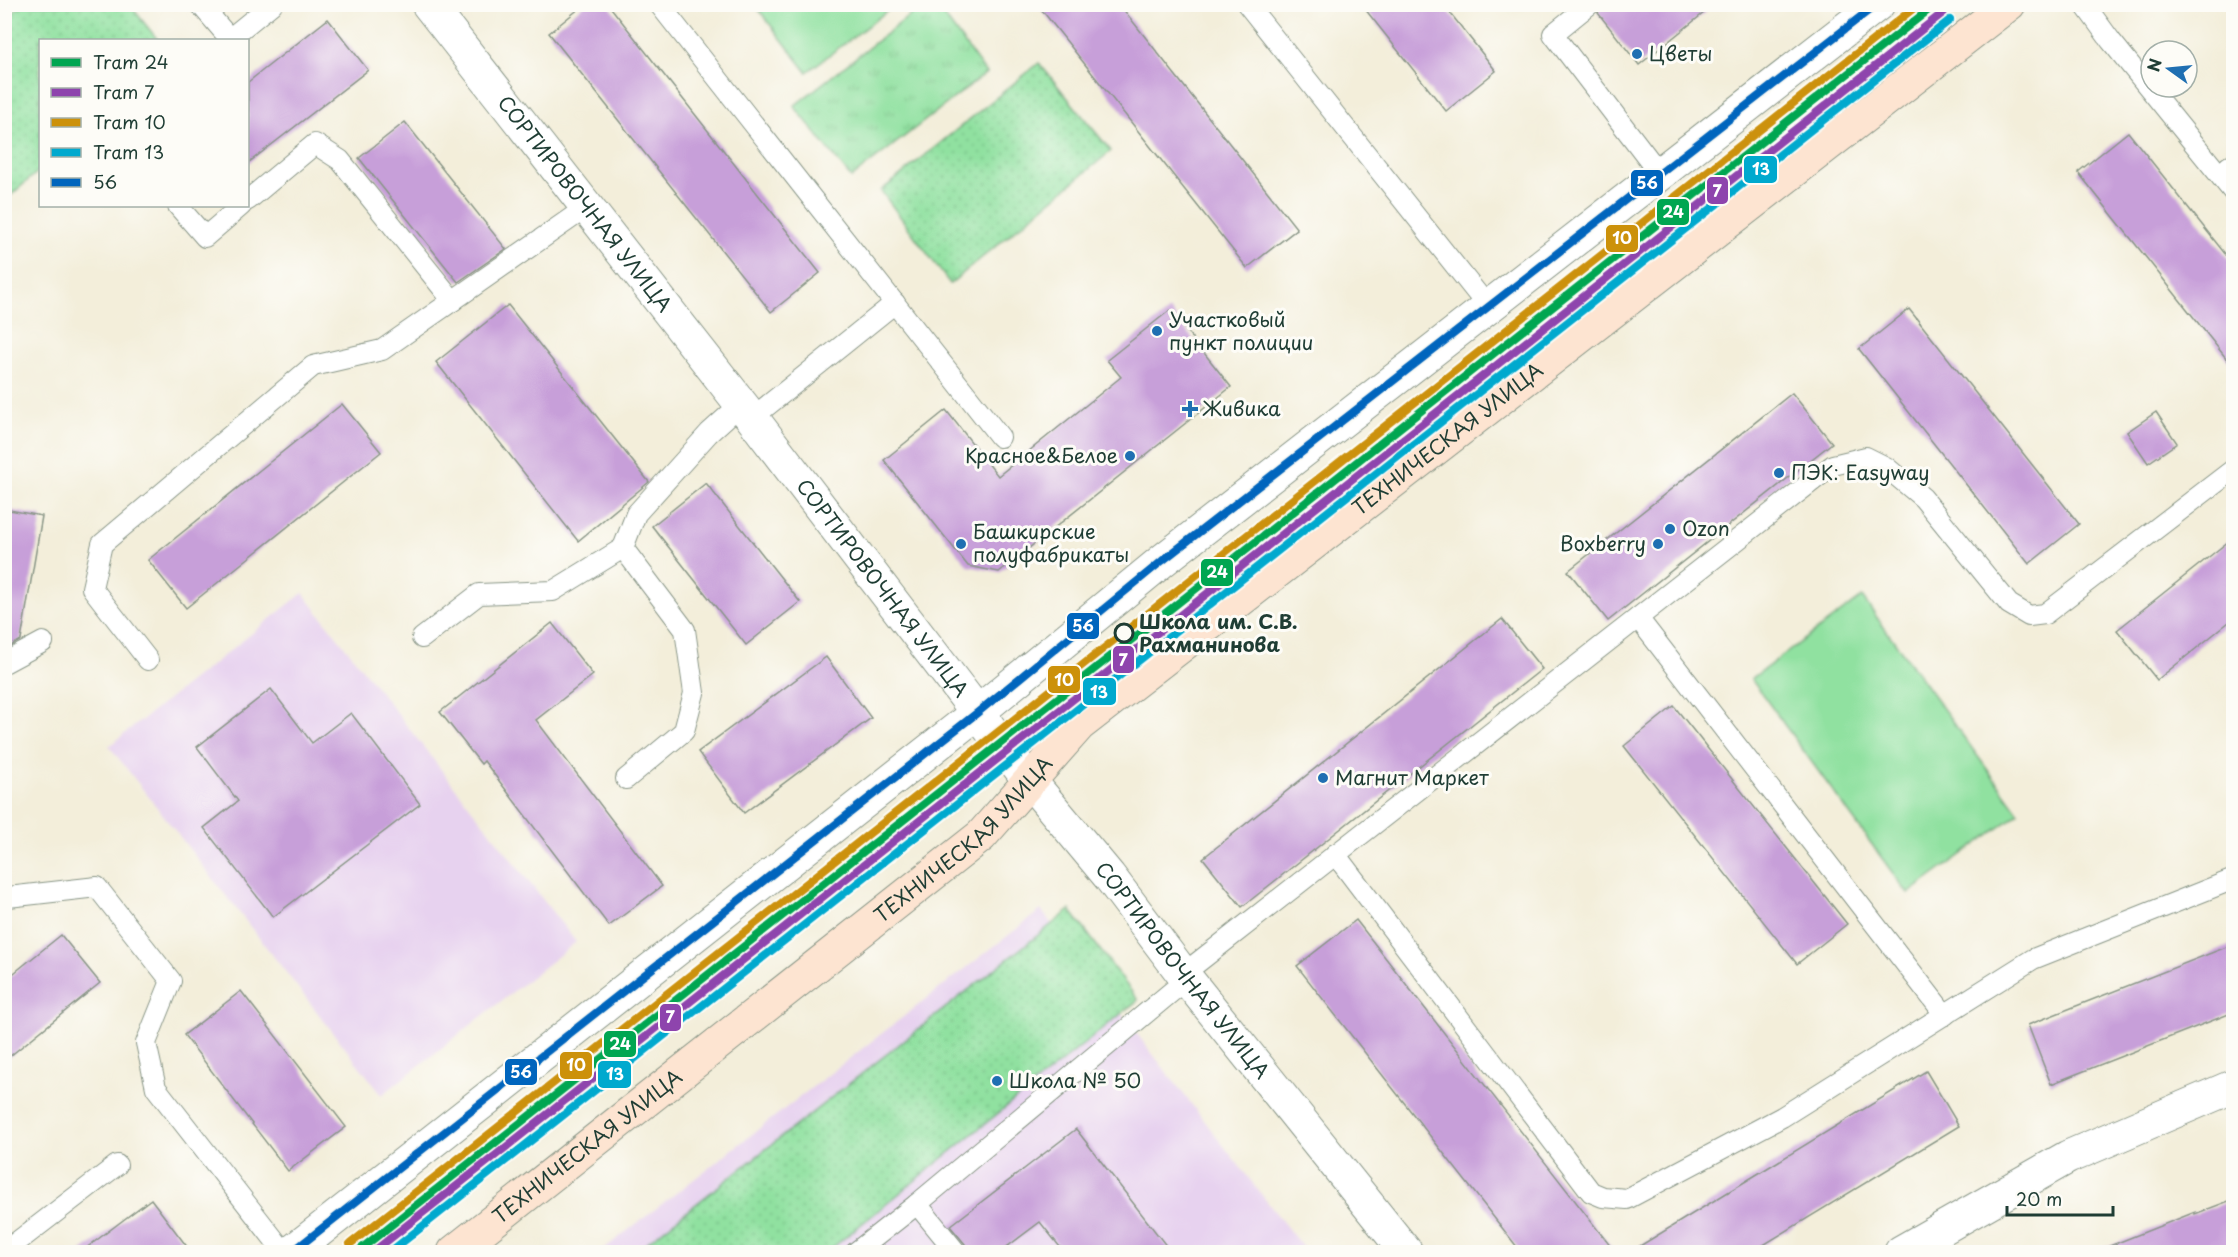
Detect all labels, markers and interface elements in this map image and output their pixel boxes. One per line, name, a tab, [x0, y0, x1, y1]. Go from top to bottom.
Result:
place label: Цветы	[1649, 38, 1712, 68]
legend	[39, 39, 249, 207]
north arrow	[2139, 39, 2199, 99]
marker: Цветы	[1630, 47, 1644, 61]
text: Tram 24	[93, 48, 169, 75]
text: N	[2140, 56, 2167, 74]
text: Tram 7	[93, 78, 154, 105]
street label: СОРТИРОВОЧНАЯ УЛИЦА	[491, 89, 680, 318]
text: Tram 10	[93, 108, 166, 135]
text: Tram 13	[93, 138, 164, 165]
line badge: 13	[1743, 155, 1778, 184]
text: 13	[1752, 156, 1770, 180]
text: 56	[93, 168, 117, 195]
line badge: 56	[1630, 169, 1664, 197]
text: 56	[1636, 170, 1658, 194]
line badge: 7	[1706, 176, 1729, 205]
text: 7	[1712, 178, 1722, 202]
line badge: 24	[1656, 198, 1690, 226]
text: 24	[1662, 199, 1684, 223]
line badge: 10	[1605, 224, 1639, 253]
text: 10	[1612, 225, 1632, 249]
place label: Участковый пункт полиции	[1169, 304, 1313, 357]
marker: Участковый пункт полиции	[1150, 324, 1164, 338]
street label: ТЕХНИЧЕСКАЯ УЛИЦА	[1345, 355, 1549, 522]
place label: Живика	[1202, 393, 1281, 423]
marker: Живика	[1183, 402, 1197, 416]
place label: Красное&Белое	[965, 440, 1118, 470]
marker: Красное&Белое	[1123, 449, 1137, 463]
place label: ПЭК: Easyway	[1791, 457, 1929, 487]
marker: ПЭК: Easyway	[1772, 466, 1786, 480]
street label: СОРТИРОВОЧНАЯ УЛИЦА	[790, 472, 976, 703]
place label: Ozon	[1682, 513, 1730, 543]
place label: Башкирские полуфабрикаты	[973, 516, 1129, 569]
marker: Ozon	[1663, 522, 1677, 536]
place label: Boxberry	[1560, 528, 1646, 558]
marker: Башкирские полуфабрикаты	[954, 537, 968, 551]
marker: Boxberry	[1651, 537, 1665, 551]
line badge: 24	[1200, 558, 1234, 587]
text: 24	[1206, 559, 1228, 583]
place label: Школа им. С.В. Рахманинова	[1139, 606, 1298, 659]
line badge: 56	[1066, 612, 1100, 640]
text: 56	[1072, 613, 1094, 637]
marker: Школа им. С.В. Рахманинова	[1114, 623, 1134, 643]
line badge: 7	[1112, 645, 1135, 674]
text: 7	[1118, 647, 1128, 671]
line badge: 10	[1047, 665, 1081, 694]
text: 10	[1054, 667, 1074, 691]
line badge: 13	[1082, 677, 1117, 706]
text: 13	[1090, 679, 1108, 703]
street label: ТЕХНИЧЕСКАЯ УЛИЦА	[867, 749, 1059, 929]
place label: Магнит Маркет	[1335, 762, 1489, 792]
marker: Магнит Маркет	[1316, 771, 1330, 785]
street label: СОРТИРОВОЧНАЯ УЛИЦА	[1089, 855, 1277, 1085]
line badge: 7	[659, 1003, 682, 1032]
text: 7	[665, 1004, 675, 1028]
line badge: 24	[603, 1030, 637, 1058]
text: 24	[609, 1031, 631, 1055]
line badge: 10	[559, 1051, 593, 1080]
text: 10	[566, 1052, 586, 1076]
line badge: 56	[504, 1058, 538, 1086]
text: 56	[510, 1059, 532, 1083]
line badge: 13	[597, 1060, 632, 1089]
street label: ТЕХНИЧЕСКАЯ УЛИЦА	[485, 1061, 688, 1230]
text: 13	[606, 1061, 624, 1085]
place label: Школа № 50	[1009, 1065, 1141, 1095]
marker: Школа № 50	[990, 1074, 1004, 1088]
scale bar	[2007, 1179, 2114, 1217]
text: 20 m	[2016, 1185, 2062, 1212]

